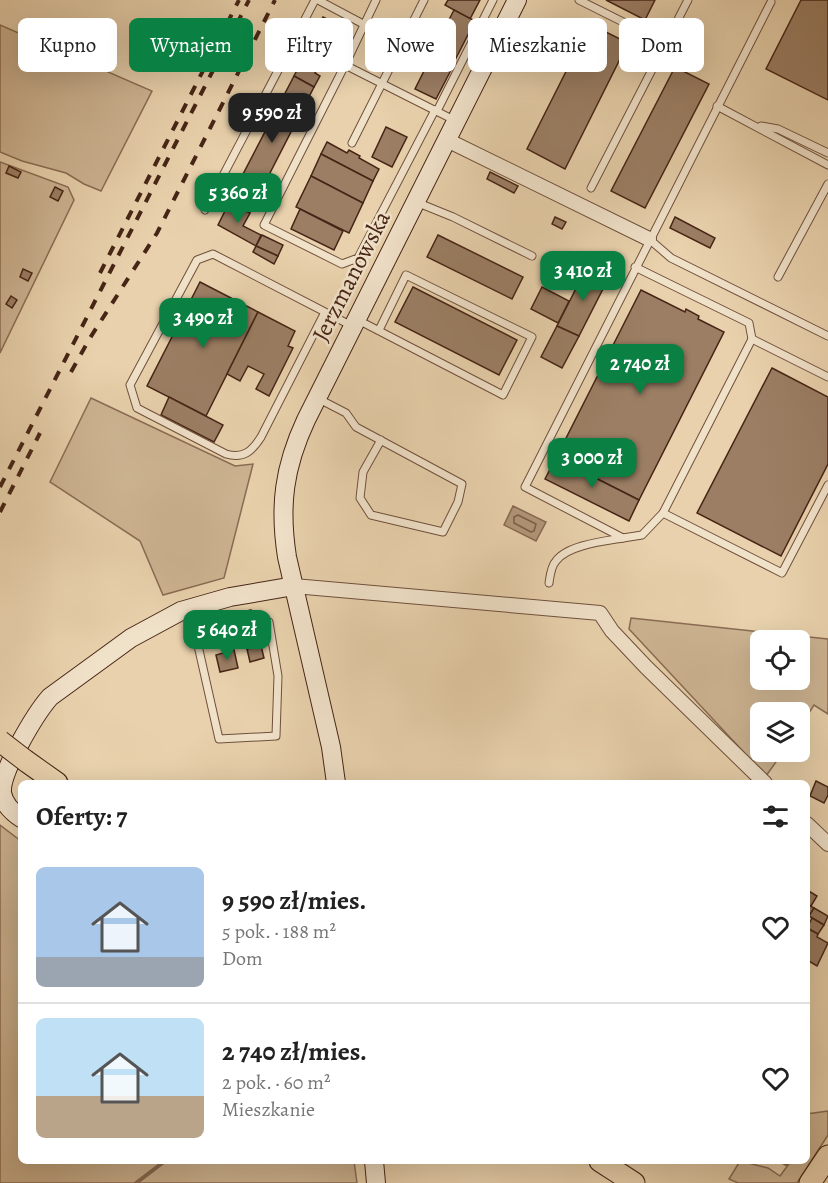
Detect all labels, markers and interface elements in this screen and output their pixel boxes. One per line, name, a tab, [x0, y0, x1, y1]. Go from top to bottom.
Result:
chip: Kupno	[18, 18, 117, 72]
chip: Wynajem	[129, 18, 253, 72]
chip: Filtry	[265, 18, 353, 72]
chip: Nowe	[365, 18, 456, 72]
chip: Mieszkanie	[468, 18, 607, 72]
chip: Dom	[619, 18, 704, 72]
pin: 9 590 zł	[210, 93, 334, 144]
text: 9 590 zł	[242, 99, 302, 126]
pin: 5 360 zł	[176, 173, 300, 224]
text: 5 360 zł	[209, 179, 267, 206]
street label: Jerzmanowska	[304, 204, 398, 347]
pin: 3 410 zł	[521, 251, 645, 302]
text: 3 410 zł	[554, 257, 612, 284]
pin: 3 490 zł	[141, 298, 265, 349]
text: 3 490 zł	[173, 304, 233, 331]
pin: 2 740 zł	[578, 344, 702, 395]
text: 2 740 zł	[610, 350, 670, 377]
pin: 3 000 zł	[530, 438, 654, 489]
text: 3 000 zł	[562, 444, 622, 471]
pin: 5 640 zł	[165, 610, 289, 661]
text: 5 640 zł	[197, 616, 257, 643]
map controls	[750, 630, 810, 762]
button: locate	[750, 630, 810, 690]
button: layers	[750, 702, 810, 762]
text: Oferty: 7	[36, 799, 127, 834]
icon: filters	[759, 800, 792, 833]
text: 9 590 zł/mies.	[222, 883, 366, 918]
icon: home	[84, 891, 156, 963]
icon: heart	[759, 911, 792, 944]
text: 5 pok. · 188 m²	[222, 918, 336, 945]
text: Dom	[222, 945, 263, 972]
text: 2 740 zł/mies.	[222, 1034, 367, 1069]
icon: home	[84, 1042, 156, 1114]
icon: heart	[759, 1062, 792, 1095]
text: 2 pok. · 60 m²	[222, 1069, 331, 1096]
text: Mieszkanie	[222, 1096, 315, 1123]

